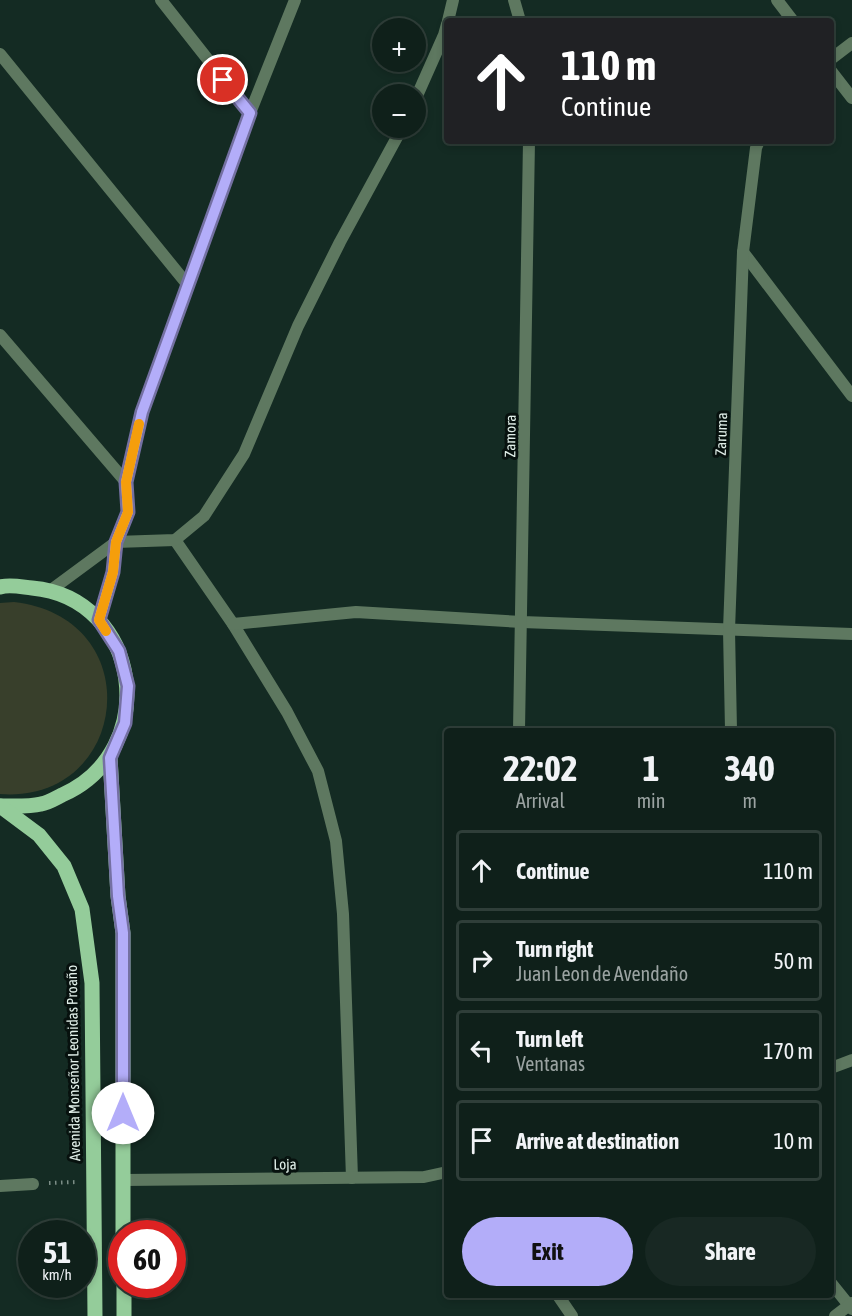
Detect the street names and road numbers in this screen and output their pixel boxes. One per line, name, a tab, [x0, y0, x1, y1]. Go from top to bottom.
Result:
street label: Zaruma	[712, 412, 730, 456]
street label: Zamora	[501, 414, 519, 457]
street label: Avenida Monseñor Leonidas Proaño	[63, 965, 83, 1161]
street label: Loja	[273, 1155, 297, 1173]

